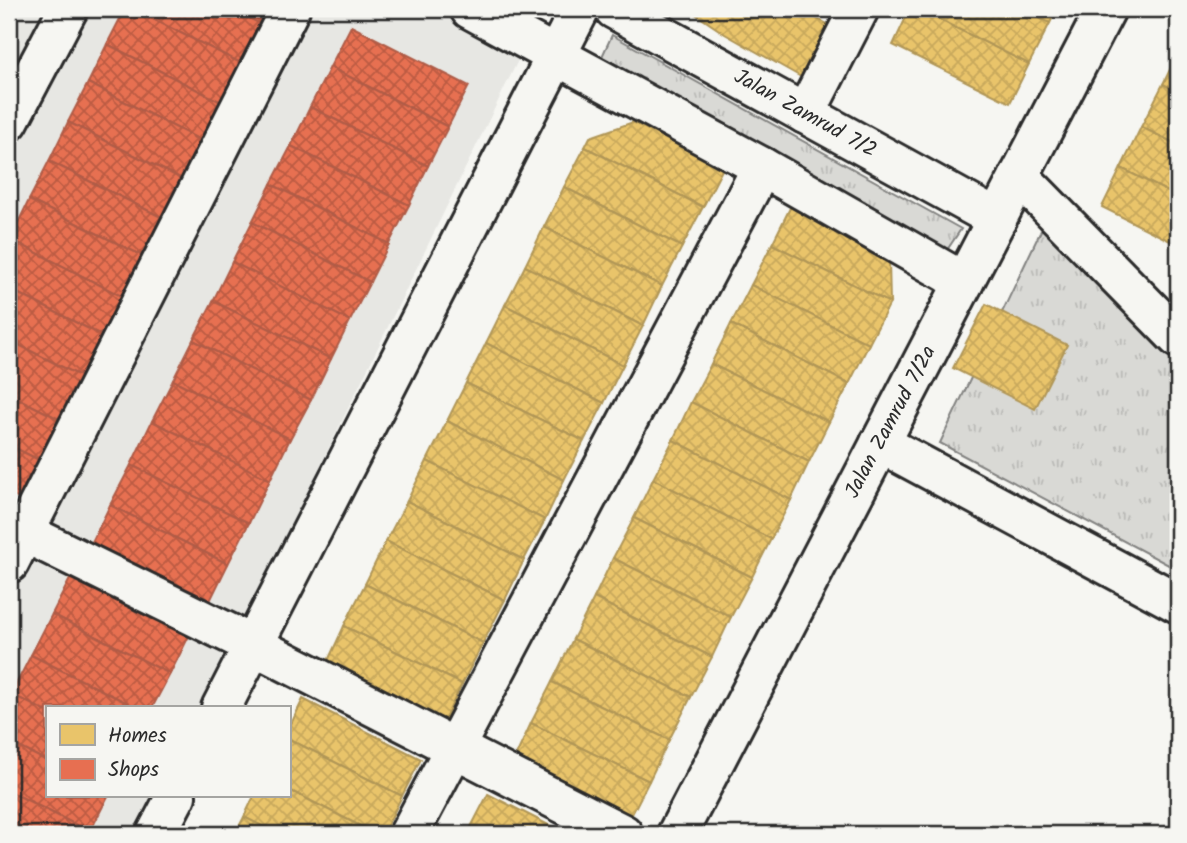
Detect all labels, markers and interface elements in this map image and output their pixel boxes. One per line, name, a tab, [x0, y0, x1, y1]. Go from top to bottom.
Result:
street label: Jalan Zamrud 7/2	[727, 61, 883, 167]
street label: Jalan Zamrud 7/2a	[837, 340, 945, 504]
legend	[46, 706, 290, 798]
text: Homes	[108, 720, 167, 753]
text: Shops	[108, 754, 159, 787]

